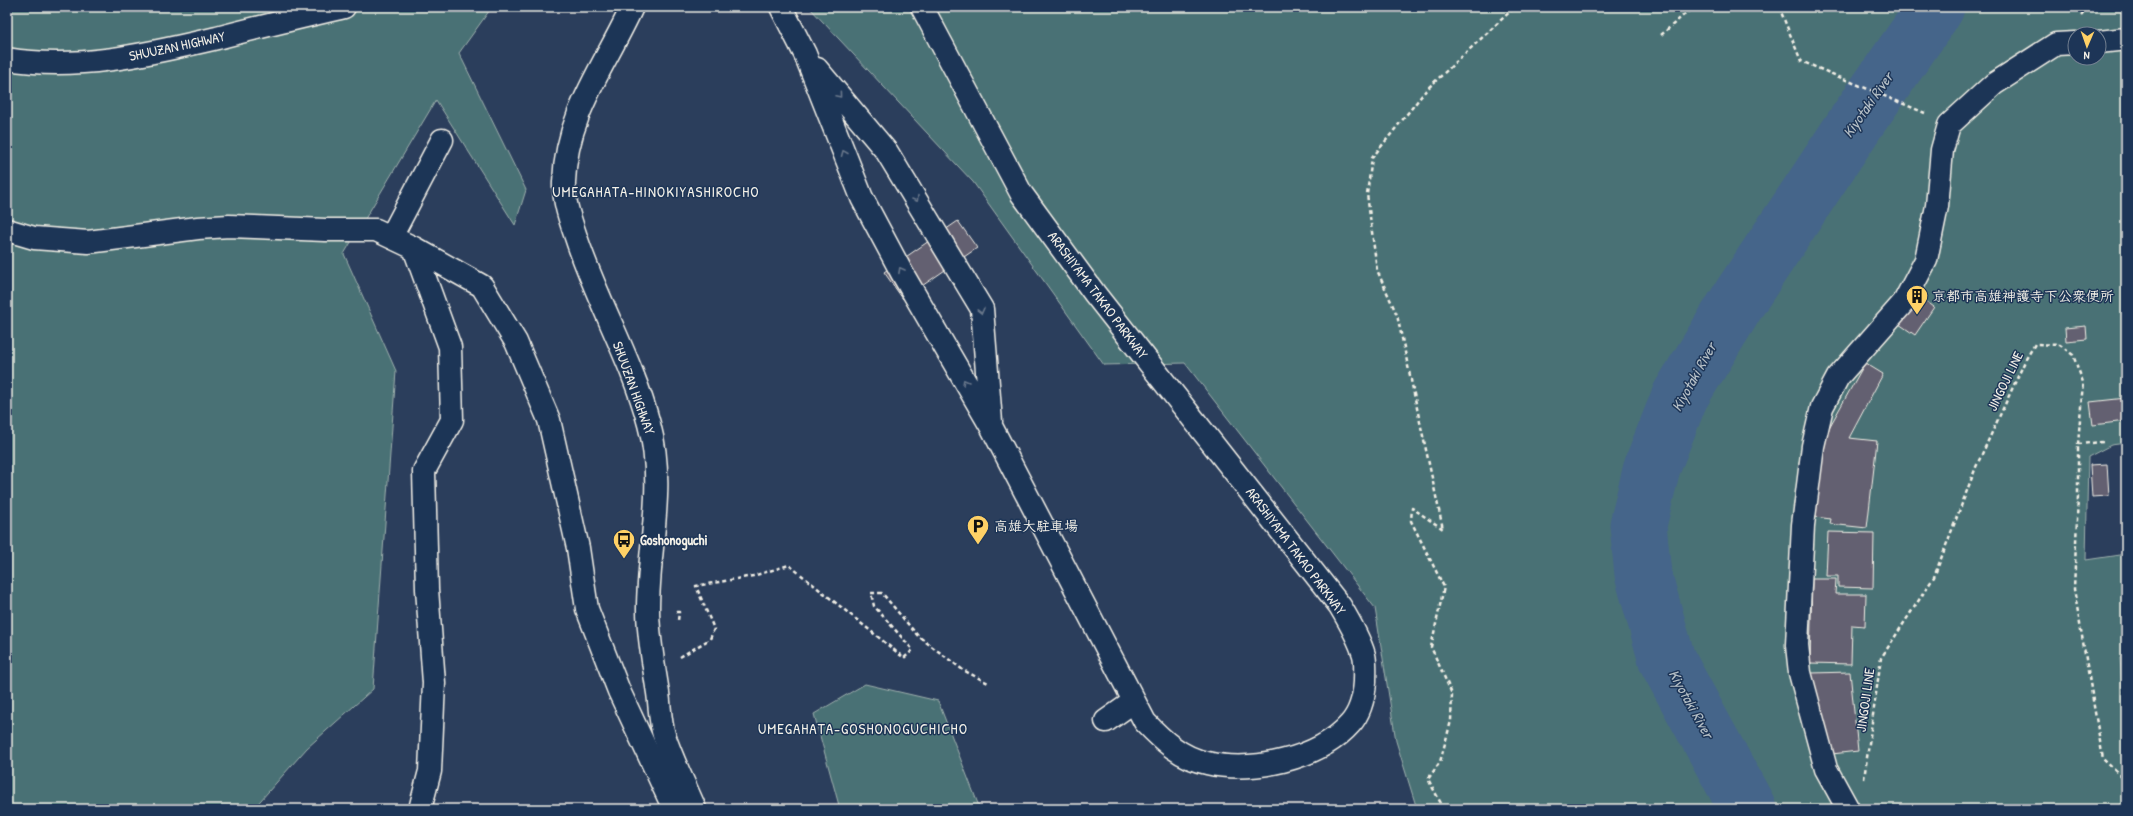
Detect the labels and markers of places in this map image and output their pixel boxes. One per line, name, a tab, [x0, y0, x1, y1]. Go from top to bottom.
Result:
building icon: 京都市高雄神護寺下公衆便所	[1904, 283, 1930, 316]
place label: 京都市高雄神護寺下公衆便所	[1932, 286, 2114, 305]
parking icon: 高雄大駐車場	[965, 513, 991, 546]
place label: 高雄大駐車場	[994, 516, 1078, 535]
bus stop icon: Goshonoguchi	[611, 527, 637, 560]
place label: Goshonoguchi	[640, 530, 708, 551]

